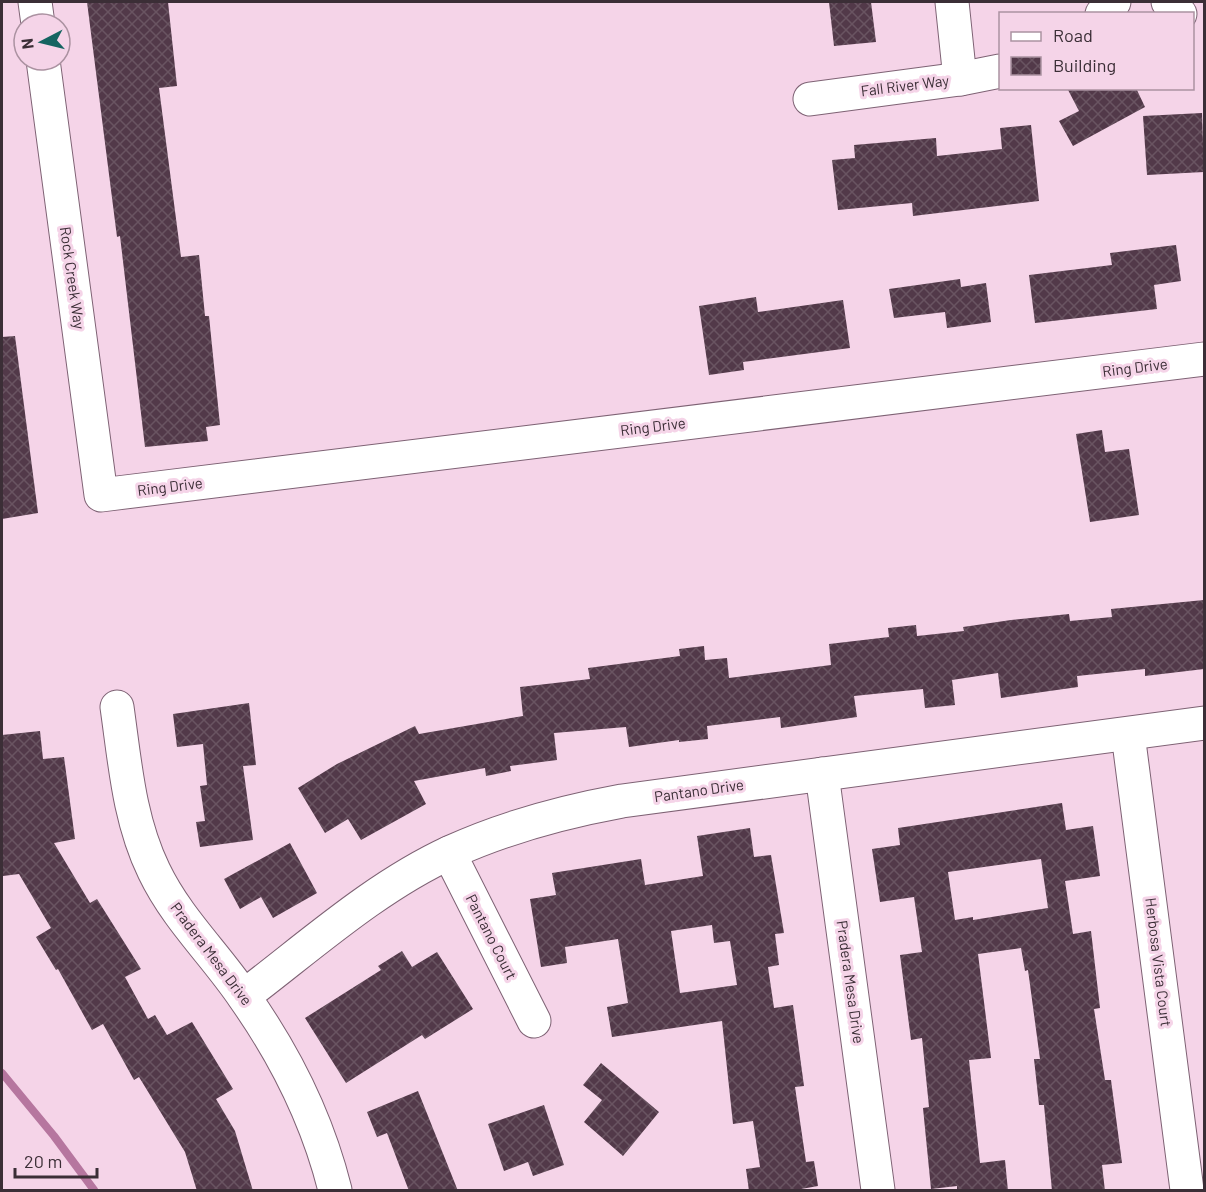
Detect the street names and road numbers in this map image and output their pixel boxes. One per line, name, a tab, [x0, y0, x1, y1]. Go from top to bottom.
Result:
street label: Fall River Way	[860, 71, 950, 99]
street label: Rock Creek Way	[57, 225, 89, 330]
street label: Ring Drive	[1101, 354, 1169, 380]
street label: Ring Drive	[619, 413, 687, 439]
street label: Ring Drive	[136, 473, 204, 499]
street label: Pantano Drive	[653, 775, 745, 805]
street label: Pantano Court	[463, 891, 521, 982]
street label: Herbosa Vista Court	[1142, 896, 1176, 1027]
street label: Pradera Mesa Drive	[167, 898, 256, 1008]
street label: Pradera Mesa Drive	[833, 919, 869, 1045]

